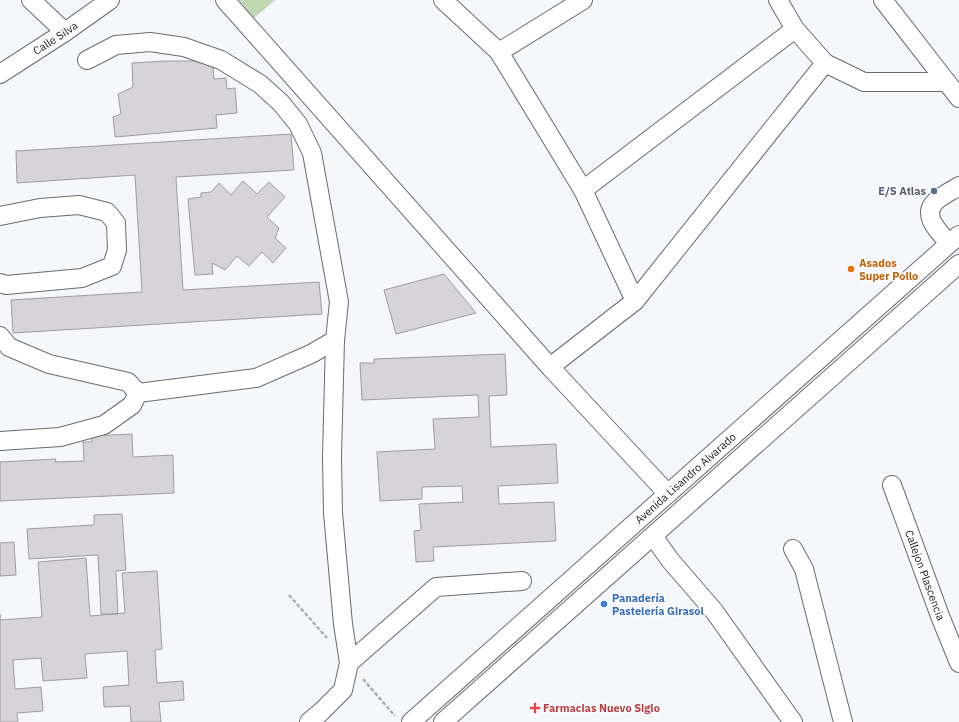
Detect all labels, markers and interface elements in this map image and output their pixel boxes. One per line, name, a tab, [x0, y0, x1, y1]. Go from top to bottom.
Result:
street label: Calle Silva	[30, 18, 80, 58]
place label: E/S Atlas	[878, 184, 926, 198]
marker: E/S Atlas	[929, 186, 939, 196]
place label: Asados Super Pollo	[859, 256, 918, 283]
marker: Asados Super Pollo	[846, 264, 856, 274]
street label: Avenida Lisandro Alvarado	[632, 430, 739, 527]
street label: Callejon Plascencia	[902, 528, 948, 623]
place label: Panadería Pastelería Girasol	[612, 591, 704, 618]
marker: Panadería Pastelería Girasol	[599, 599, 609, 609]
place label: Farmacias Nuevo Siglo	[543, 701, 660, 715]
marker: Farmacias Nuevo Siglo	[530, 703, 540, 713]

